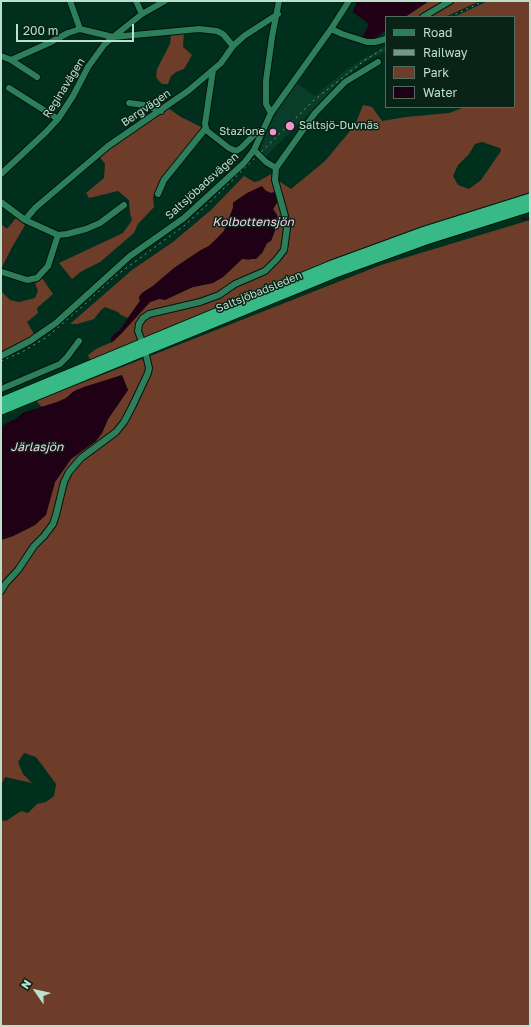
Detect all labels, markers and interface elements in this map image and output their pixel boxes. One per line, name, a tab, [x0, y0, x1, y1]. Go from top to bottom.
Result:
scale bar	[18, 16, 136, 42]
legend	[385, 16, 515, 108]
text: 200 m	[23, 23, 58, 38]
text: Road	[423, 25, 452, 40]
text: Railway	[423, 45, 468, 60]
street label: Reginavägen	[40, 56, 88, 120]
text: Park	[423, 65, 449, 80]
text: Water	[423, 85, 457, 100]
street label: Bergvägen	[119, 87, 173, 129]
place label: Saltsjö-Duvnäs	[299, 119, 379, 133]
marker: Saltsjö-Duvnäs	[284, 120, 296, 132]
place label: Stazione	[219, 125, 265, 139]
marker: Stazione	[268, 127, 278, 137]
street label: Saltsjöbadsvägen	[163, 150, 241, 222]
water label: Kolbottensjön	[212, 215, 294, 229]
street label: Saltsjöbadsleden	[214, 269, 304, 315]
water label: Järlasjön	[11, 440, 63, 454]
north arrow	[16, 971, 56, 1011]
text: N	[18, 977, 33, 991]

